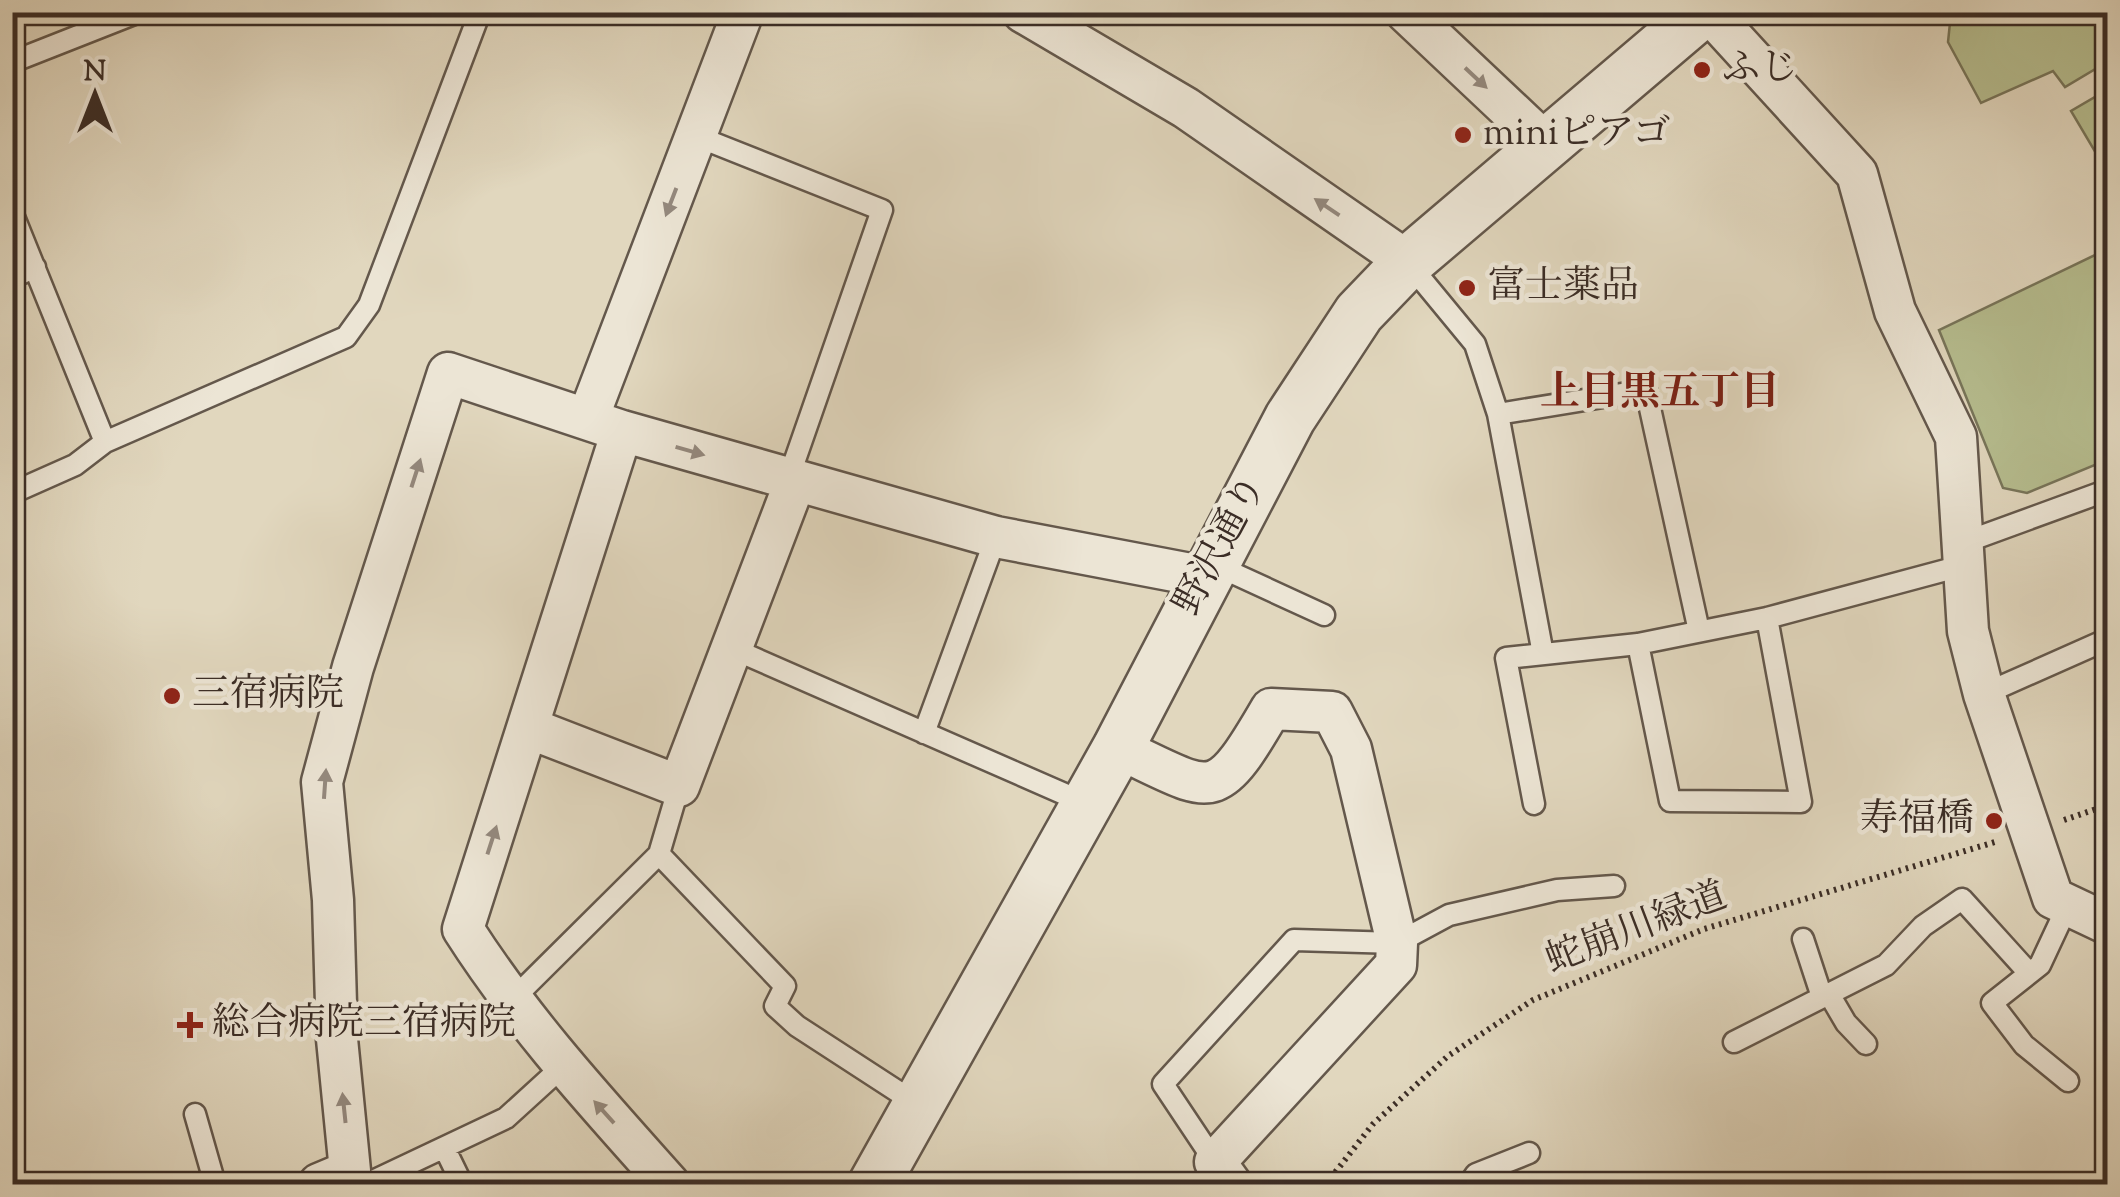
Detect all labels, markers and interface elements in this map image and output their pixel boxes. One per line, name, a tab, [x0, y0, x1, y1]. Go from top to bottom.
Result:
place label: ふじ	[1722, 43, 1798, 97]
north arrow	[45, 45, 145, 145]
text: N	[84, 53, 106, 93]
marker: ふじ	[1691, 59, 1713, 81]
one-way arrow	[1464, 66, 1488, 89]
place label: miniピアゴ	[1483, 108, 1671, 162]
marker: miniピアゴ	[1452, 124, 1474, 146]
one-way arrow	[662, 187, 678, 217]
one-way arrow	[1313, 198, 1340, 217]
place label: 富士薬品	[1487, 261, 1639, 315]
marker: 富士薬品	[1456, 277, 1478, 299]
district label: 上目黒五丁目	[1540, 366, 1780, 423]
one-way arrow	[676, 444, 706, 459]
one-way arrow	[409, 458, 424, 488]
street label: 野沢通り	[1162, 466, 1282, 626]
place label: 三宿病院	[192, 669, 344, 723]
marker: 三宿病院	[161, 685, 183, 707]
one-way arrow	[317, 768, 333, 799]
place label: 寿福橋	[1860, 794, 1974, 848]
marker: 寿福橋	[1983, 810, 2005, 832]
one-way arrow	[485, 824, 500, 855]
street label: 蛇崩川緑道	[1539, 871, 1735, 989]
place label: 総合病院三宿病院	[212, 998, 516, 1052]
marker: 総合病院三宿病院	[177, 1012, 203, 1038]
one-way arrow	[336, 1092, 352, 1123]
one-way arrow	[594, 1100, 616, 1125]

